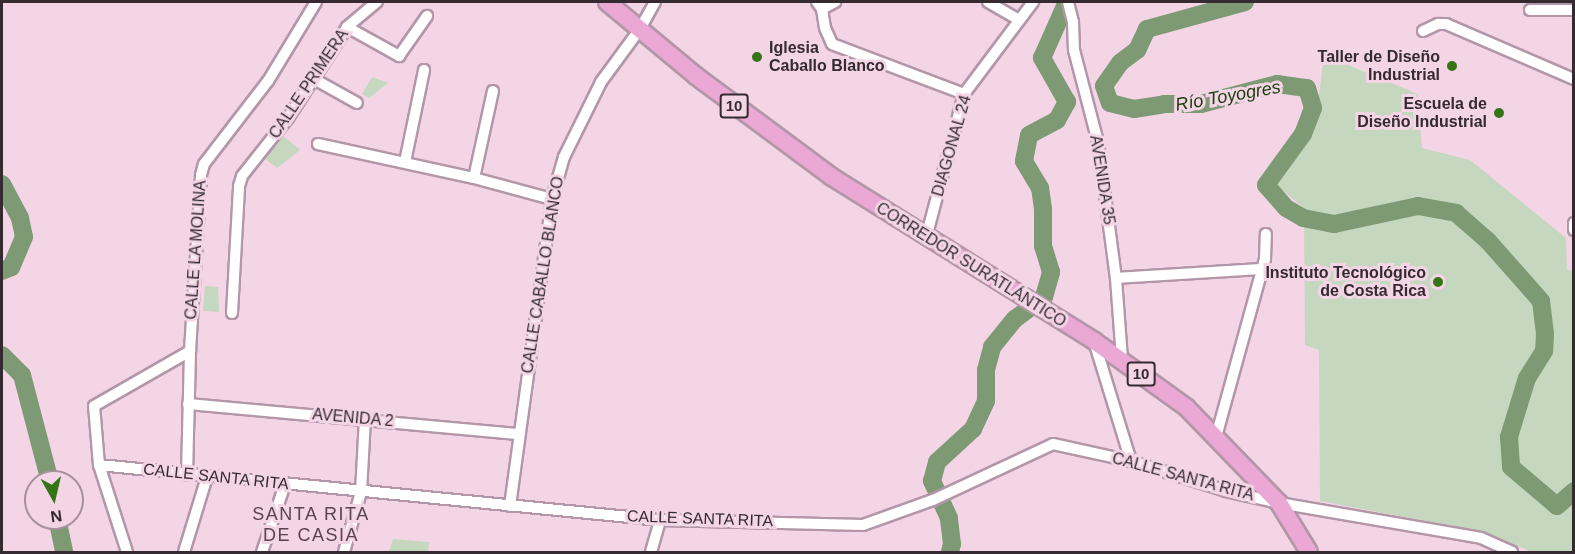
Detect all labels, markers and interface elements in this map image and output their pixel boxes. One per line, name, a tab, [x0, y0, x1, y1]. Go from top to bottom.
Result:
street label: CALLE PRIMERA	[265, 26, 353, 142]
place label: Iglesia Caballo Blanco	[769, 38, 885, 76]
place label: Taller de Diseño Industrial	[1318, 47, 1440, 85]
marker: Iglesia Caballo Blanco	[750, 50, 764, 64]
marker: Taller de Diseño Industrial	[1445, 59, 1459, 73]
water label: Río Toyogres	[1174, 76, 1282, 116]
street label: DIAGONAL 24	[928, 93, 976, 199]
road number: 10	[719, 94, 749, 118]
place label: Escuela de Diseño Industrial	[1357, 94, 1487, 132]
marker: Escuela de Diseño Industrial	[1492, 106, 1506, 120]
street label: AVENIDA 35	[1085, 133, 1119, 227]
street label: CALLE CABALLO BLANCO	[518, 175, 568, 375]
street label: CALLE LA MOLINA	[182, 179, 210, 321]
street label: CORREDOR SURATLÁNTICO	[873, 199, 1069, 331]
place label: Instituto Tecnológico de Costa Rica	[1265, 263, 1426, 301]
marker: Instituto Tecnológico de Costa Rica	[1431, 275, 1445, 289]
road number: 10	[1126, 362, 1156, 386]
street label: AVENIDA 2	[311, 405, 395, 431]
street label: CALLE SANTA RITA	[1110, 449, 1256, 505]
street label: CALLE SANTA RITA	[142, 460, 290, 494]
north arrow	[24, 470, 84, 530]
district label: SANTA RITA DE CASIA	[252, 504, 370, 546]
text: N	[49, 507, 63, 526]
street label: CALLE SANTA RITA	[626, 507, 774, 531]

